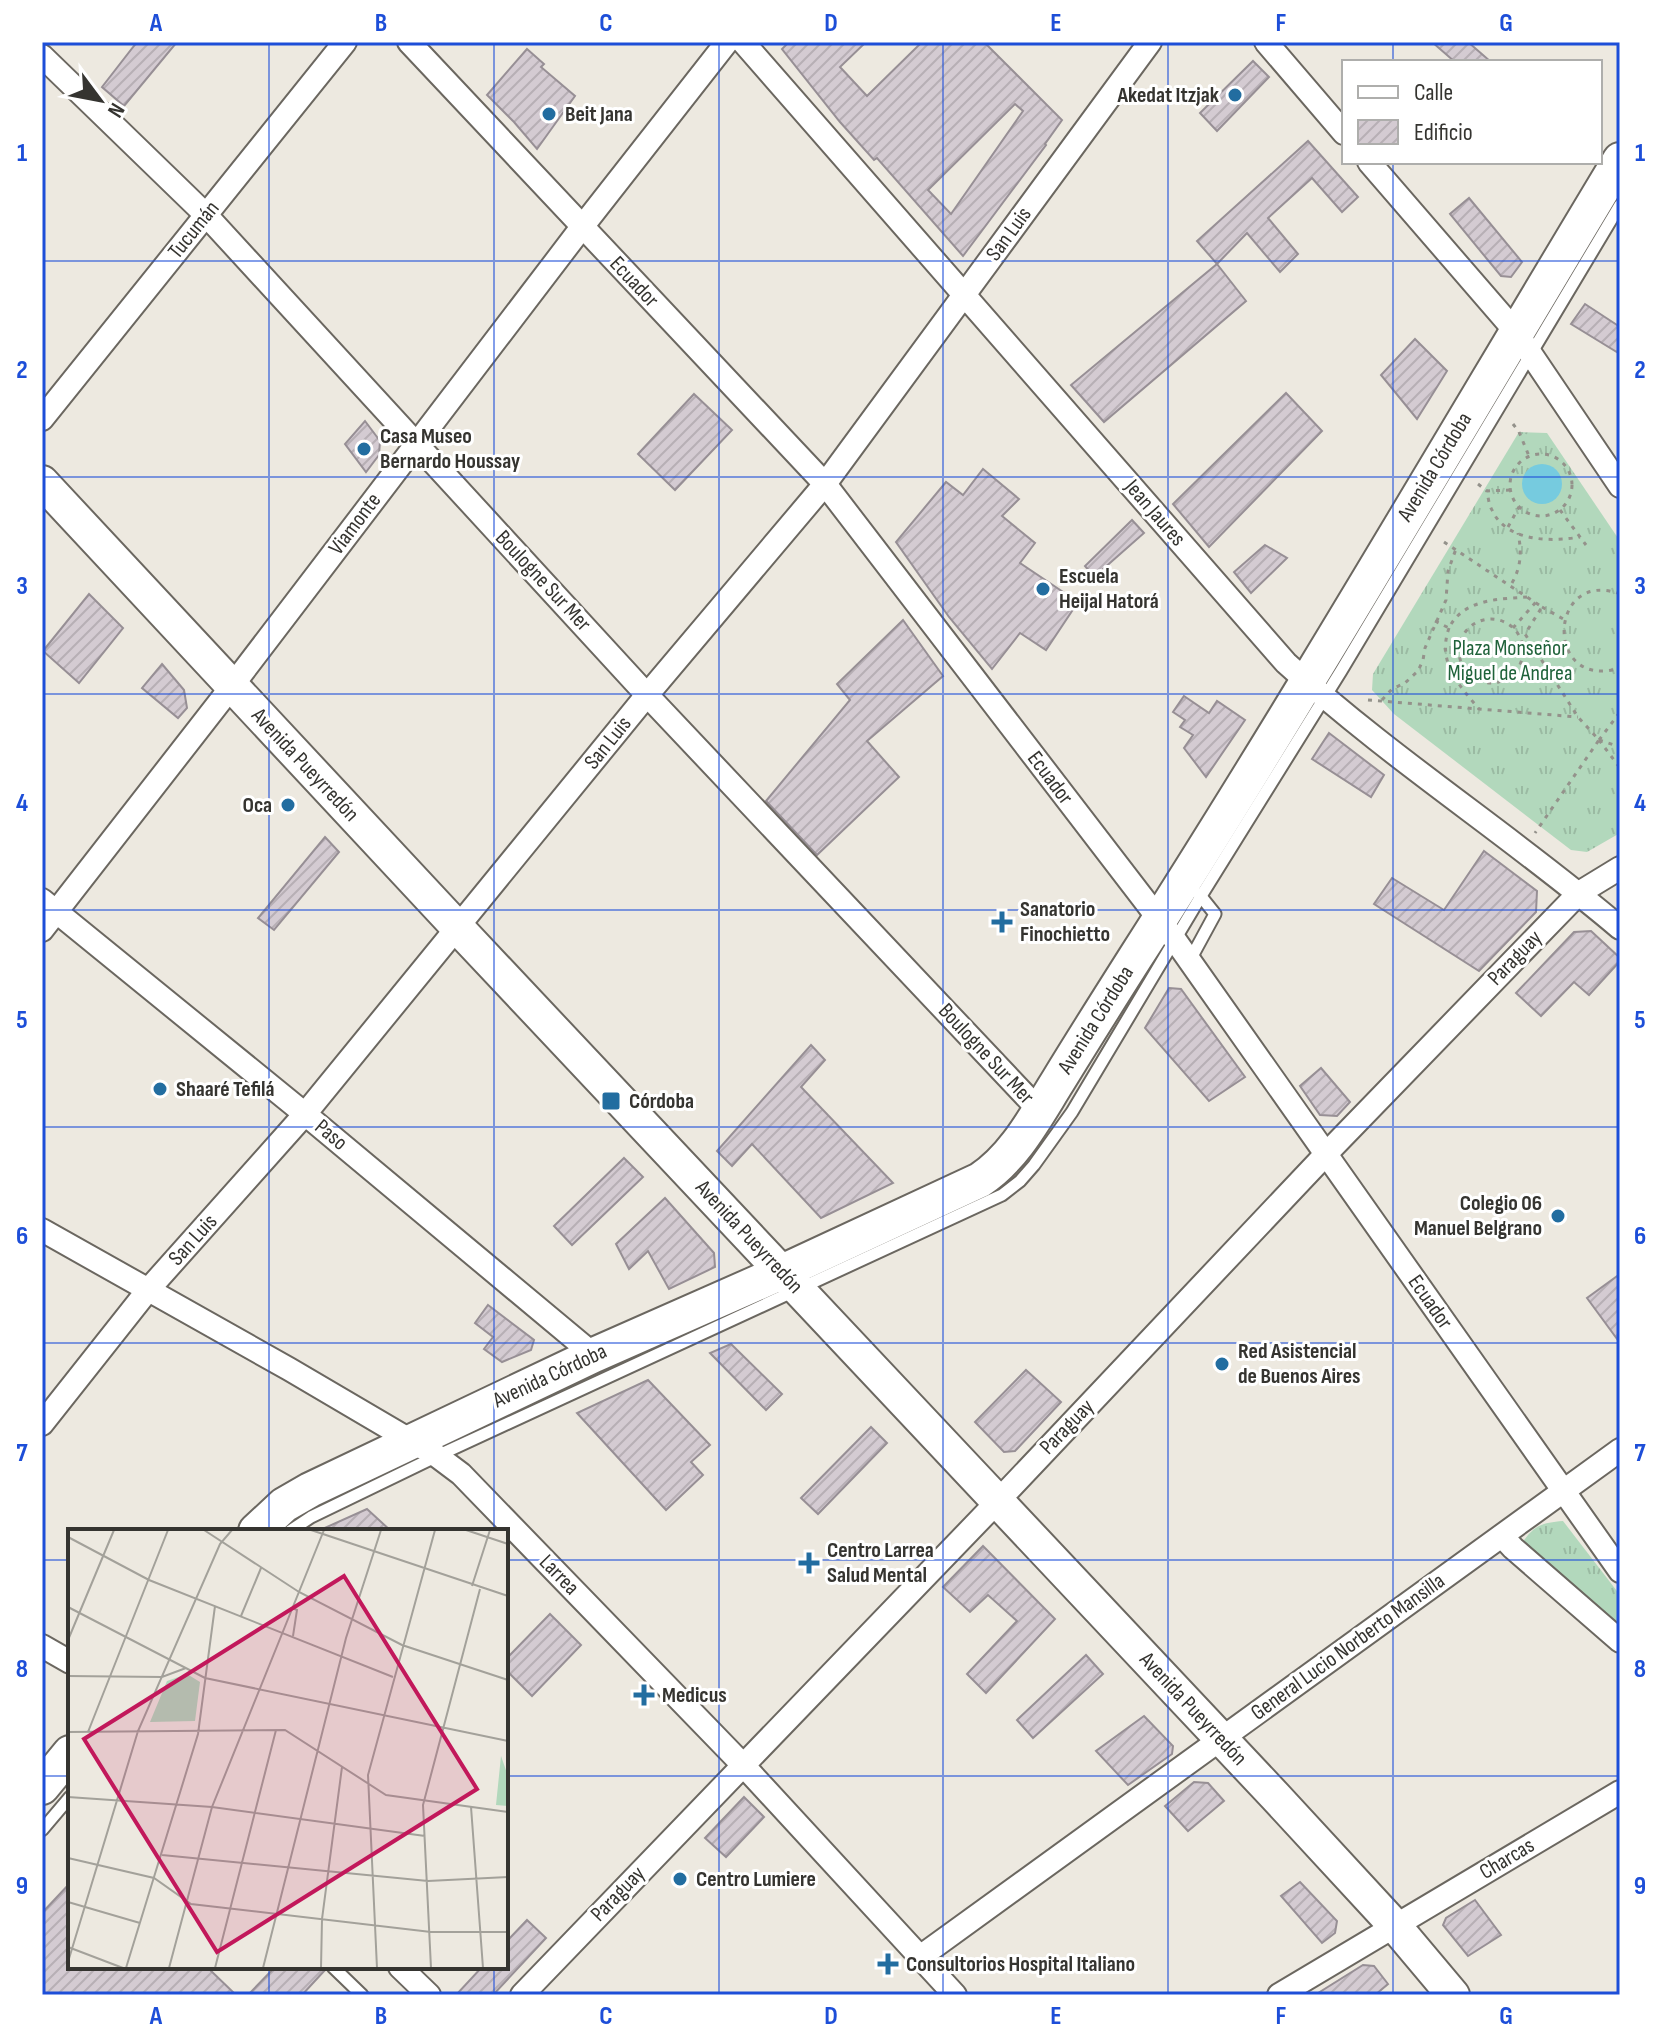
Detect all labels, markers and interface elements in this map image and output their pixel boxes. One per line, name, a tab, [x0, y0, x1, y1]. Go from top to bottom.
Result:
text: A	[149, 8, 163, 39]
text: B	[375, 8, 387, 39]
text: C	[599, 8, 613, 39]
text: D	[824, 8, 838, 39]
text: E	[1050, 8, 1062, 39]
text: F	[1276, 8, 1287, 39]
text: G	[1499, 8, 1513, 39]
north arrow	[60, 60, 140, 140]
legend	[1342, 60, 1602, 164]
text: Calle	[1414, 78, 1453, 107]
place label: Akedat Itzjak	[1116, 82, 1220, 109]
marker: Akedat Itzjak	[1226, 86, 1244, 104]
text: N	[101, 98, 130, 122]
place label: Beit Jana	[565, 101, 633, 128]
marker: Beit Jana	[540, 105, 558, 123]
text: Edificio	[1414, 118, 1473, 147]
text: 1	[17, 138, 27, 169]
text: 1	[1635, 138, 1645, 169]
street label: Tucumán	[163, 196, 225, 264]
street label: San Luis	[980, 202, 1038, 266]
street label: Ecuador	[604, 251, 664, 313]
text: 2	[16, 355, 28, 386]
text: 2	[1634, 355, 1646, 386]
street label: Avenida Córdoba	[1391, 408, 1478, 527]
place label: Casa Museo Bernardo Houssay	[380, 423, 520, 475]
marker: Casa Museo Bernardo Houssay	[355, 440, 373, 458]
street label: Jean Jaures	[1118, 473, 1191, 552]
street label: Viamonte	[323, 488, 387, 560]
street label: Boulogne Sur Mer	[489, 525, 597, 637]
place label: Escuela Heijal Hatorá	[1059, 563, 1159, 615]
text: 3	[16, 571, 28, 602]
text: 3	[1634, 571, 1646, 602]
marker: Escuela Heijal Hatorá	[1034, 580, 1052, 598]
park label: Plaza Monseñor Miguel de Andrea	[1448, 635, 1572, 687]
street label: Avenida Pueyrredón	[245, 702, 364, 827]
street label: San Luis	[579, 711, 637, 775]
street label: Ecuador	[1021, 746, 1079, 810]
text: 4	[16, 788, 28, 819]
text: 4	[1634, 788, 1646, 819]
place label: Oca	[242, 792, 272, 819]
marker: Oca	[279, 796, 297, 814]
place label: Sanatorio Finochietto	[1020, 896, 1110, 948]
marker: Sanatorio Finochietto	[991, 911, 1013, 933]
street label: Paraguay	[1482, 924, 1548, 991]
street label: Avenida Córdoba	[1052, 961, 1140, 1080]
street label: Boulogne Sur Mer	[932, 998, 1040, 1110]
text: 5	[16, 1005, 28, 1036]
text: 5	[1634, 1005, 1646, 1036]
place label: Shaaré Tefilá	[176, 1076, 274, 1103]
marker: Shaaré Tefilá	[151, 1080, 169, 1098]
place label: Córdoba	[629, 1088, 694, 1115]
marker: Córdoba	[600, 1090, 622, 1112]
street label: Paso	[309, 1114, 353, 1156]
street label: Avenida Pueyrredón	[689, 1174, 808, 1299]
place label: Colegio 06 Manuel Belgrano	[1414, 1190, 1542, 1242]
marker: Colegio 06 Manuel Belgrano	[1549, 1207, 1567, 1225]
street label: San Luis	[163, 1209, 223, 1271]
text: 6	[16, 1221, 28, 1252]
text: 6	[1634, 1221, 1646, 1252]
street label: Ecuador	[1402, 1270, 1458, 1334]
street label: Avenida Córdoba	[488, 1338, 611, 1415]
place label: Red Asistencial de Buenos Aires	[1238, 1338, 1361, 1390]
marker: Red Asistencial de Buenos Aires	[1213, 1355, 1231, 1373]
street label: Paraguay	[1034, 1393, 1100, 1460]
text: 7	[16, 1438, 28, 1469]
text: 7	[1634, 1438, 1646, 1469]
inset map	[68, 1529, 508, 1969]
place label: Centro Larrea Salud Mental	[827, 1537, 934, 1589]
street label: Larrea	[533, 1549, 585, 1601]
marker: Centro Larrea Salud Mental	[798, 1552, 820, 1574]
street label: General Lucio Norberto Mansilla	[1246, 1568, 1450, 1726]
street label: Avenida Pueyrredón	[1133, 1646, 1252, 1771]
text: 8	[16, 1654, 28, 1685]
text: 8	[1634, 1654, 1646, 1685]
place label: Medicus	[662, 1682, 727, 1709]
marker: Medicus	[633, 1684, 655, 1706]
street label: Charcas	[1475, 1832, 1539, 1886]
street label: Paraguay	[585, 1860, 651, 1927]
place label: Centro Lumiere	[696, 1866, 816, 1893]
marker: Centro Lumiere	[671, 1870, 689, 1888]
text: 9	[16, 1871, 28, 1902]
text: 9	[1634, 1871, 1646, 1902]
place label: Consultorios Hospital Italiano	[906, 1951, 1135, 1978]
marker: Consultorios Hospital Italiano	[877, 1953, 899, 1975]
text: A	[149, 2001, 163, 2032]
text: B	[375, 2001, 387, 2032]
text: C	[599, 2001, 613, 2032]
text: D	[824, 2001, 838, 2032]
text: E	[1050, 2001, 1062, 2032]
text: F	[1276, 2001, 1287, 2032]
text: G	[1499, 2001, 1513, 2032]

